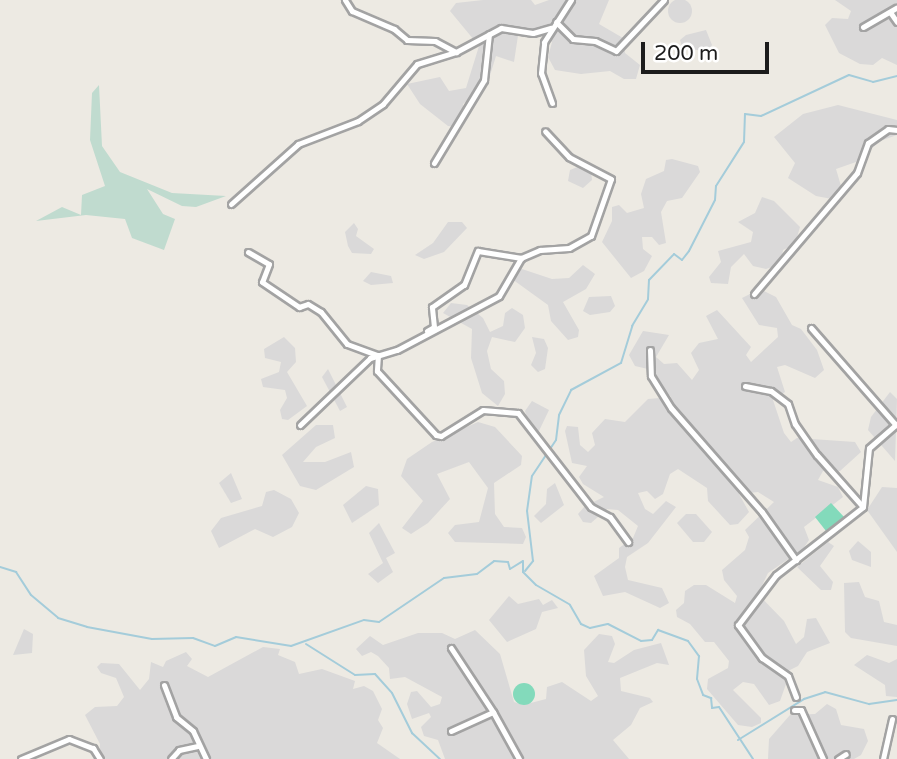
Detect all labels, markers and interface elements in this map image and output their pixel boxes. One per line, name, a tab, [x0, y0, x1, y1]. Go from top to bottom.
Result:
scale bar	[645, 28, 773, 72]
text: 200 m	[654, 41, 718, 66]

